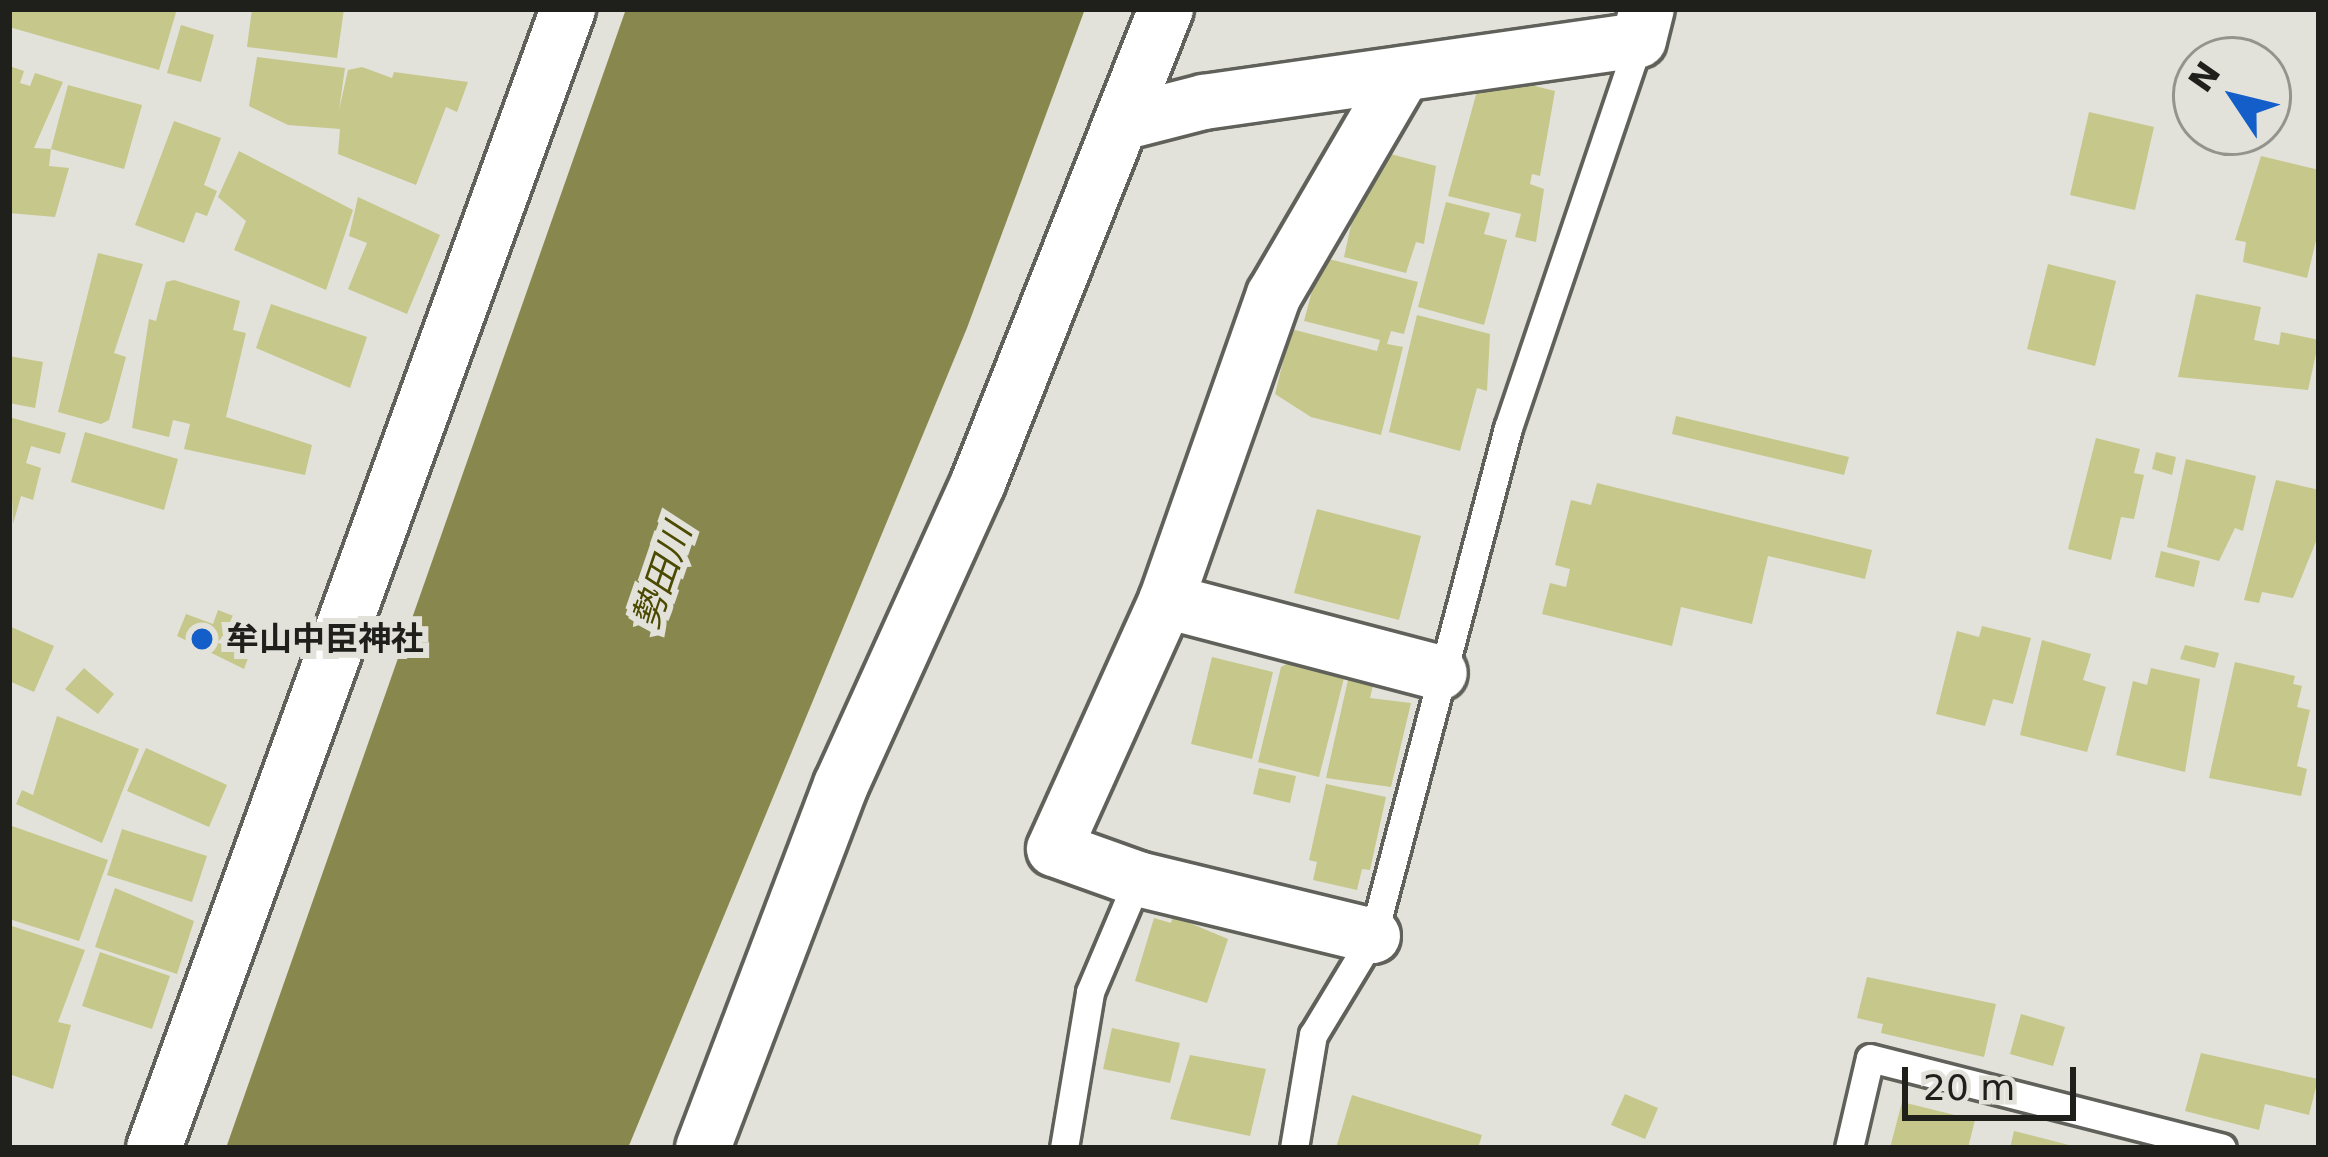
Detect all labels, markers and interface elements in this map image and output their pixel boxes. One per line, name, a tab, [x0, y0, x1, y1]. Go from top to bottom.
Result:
north arrow	[2172, 36, 2292, 156]
text: N	[2181, 54, 2228, 99]
water label: 勢田川	[624, 518, 700, 634]
place label: 牟山中臣神社	[226, 619, 424, 659]
marker: 牟山中臣神社	[189, 626, 215, 652]
scale bar	[1908, 1043, 2082, 1117]
text: 20 m	[1923, 1067, 2015, 1108]

